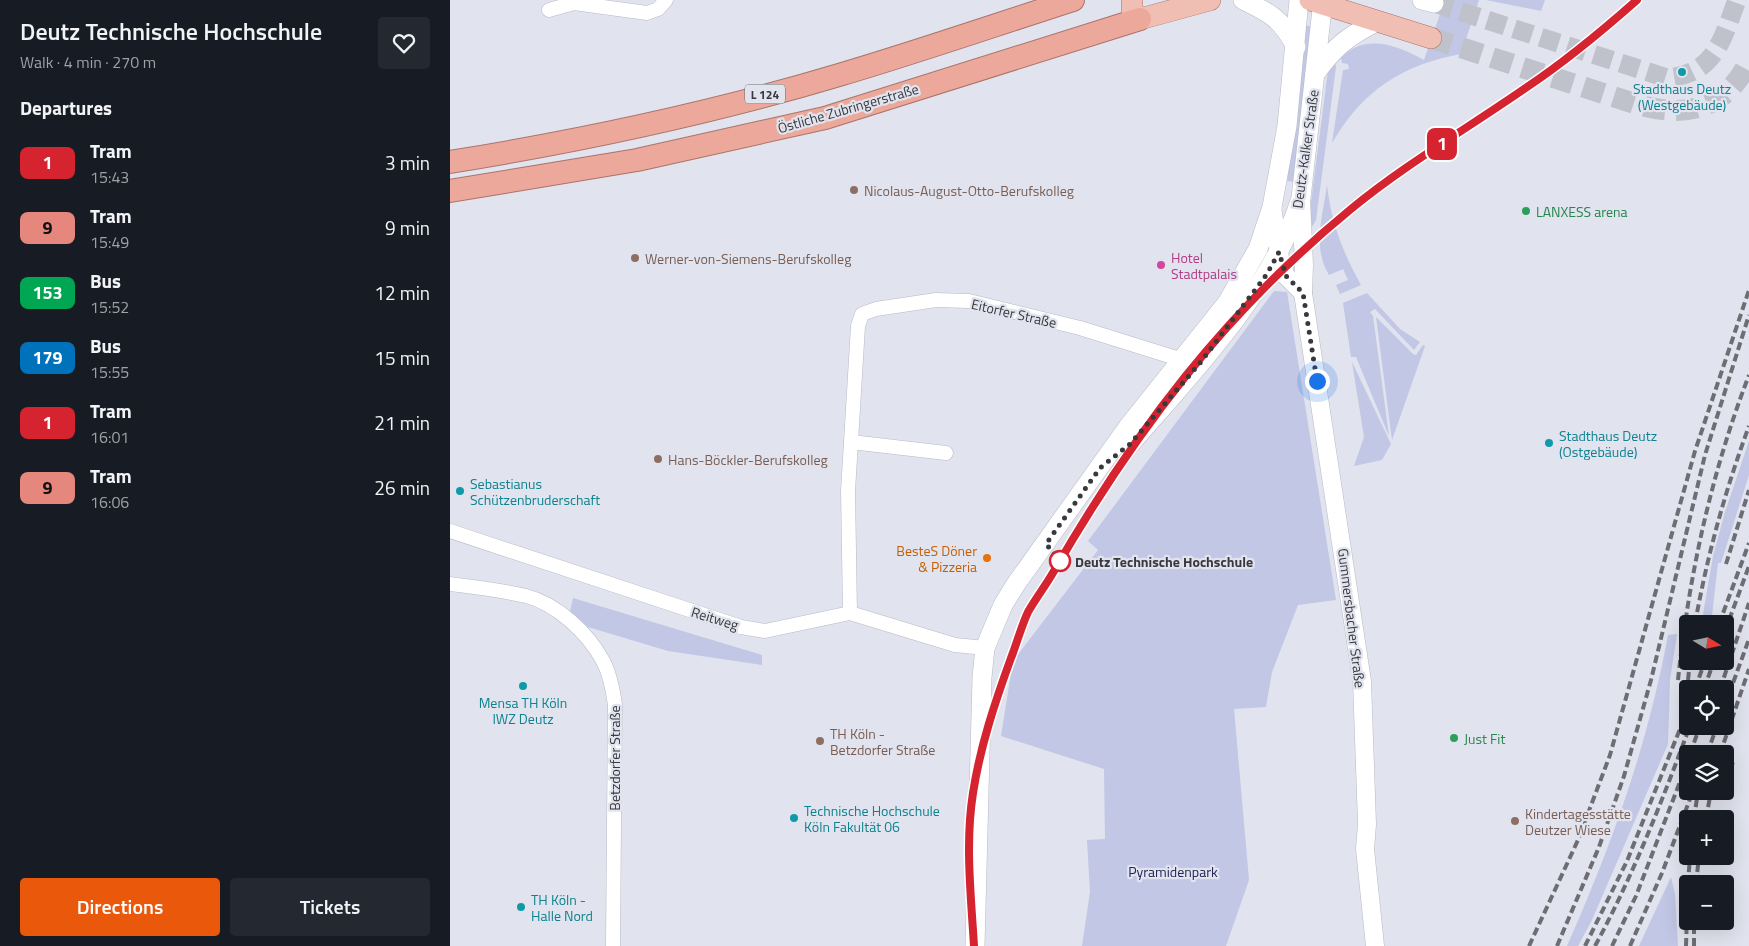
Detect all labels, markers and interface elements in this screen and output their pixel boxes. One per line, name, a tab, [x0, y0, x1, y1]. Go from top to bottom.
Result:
text: Deutz Technische Hochschule	[20, 13, 322, 49]
button: heart	[378, 17, 430, 69]
text: Walk · 4 min · 270 m	[20, 50, 156, 74]
marker: Stadthaus Deutz (Westgebäude)	[1676, 66, 1688, 78]
street label: Östliche Zubringerstraße	[775, 78, 921, 138]
place label: Stadthaus Deutz (Westgebäude)	[1633, 78, 1731, 115]
road number: L 124	[745, 85, 785, 104]
street label: Deutz-Kalker Straße	[1286, 88, 1324, 210]
text: Departures	[20, 93, 112, 122]
line badge: 1	[1426, 128, 1458, 160]
text: 1	[1437, 130, 1447, 157]
text: Tram	[90, 136, 132, 165]
text: 3 min	[385, 148, 430, 177]
text: 1	[42, 149, 53, 176]
text: 15:43	[90, 165, 129, 189]
place label: Nicolaus-August-Otto-Berufskolleg	[864, 180, 1074, 201]
marker: Nicolaus-August-Otto-Berufskolleg	[848, 184, 860, 196]
text: Tram	[90, 201, 132, 230]
place label: LANXESS arena	[1536, 201, 1628, 222]
marker: LANXESS arena	[1520, 205, 1532, 217]
text: 9 min	[385, 213, 430, 242]
text: 9	[42, 214, 53, 241]
text: 15:49	[90, 230, 129, 254]
place label: Hotel Stadtpalais	[1171, 247, 1237, 284]
place label: Werner-von-Siemens-Berufskolleg	[645, 248, 851, 269]
marker: Werner-von-Siemens-Berufskolleg	[629, 252, 641, 264]
marker: Hotel Stadtpalais	[1155, 259, 1167, 271]
text: Bus	[90, 266, 121, 295]
text: 12 min	[374, 278, 430, 307]
text: 153	[32, 279, 63, 306]
street label: Eitorfer Straße	[969, 293, 1059, 333]
text: 15:52	[90, 295, 129, 319]
text: Bus	[90, 331, 121, 360]
text: 15 min	[374, 343, 430, 372]
text: 179	[32, 344, 63, 371]
text: 15:55	[90, 360, 129, 384]
your location	[1305, 369, 1330, 394]
text: Tram	[90, 396, 132, 425]
text: 21 min	[374, 408, 430, 437]
text: 1	[42, 409, 53, 436]
text: 16:01	[90, 425, 129, 449]
place label: Stadthaus Deutz (Ostgebäude)	[1559, 425, 1657, 462]
marker: Stadthaus Deutz (Ostgebäude)	[1543, 437, 1555, 449]
place label: Hans-Böckler-Berufskolleg	[668, 449, 828, 470]
marker: Hans-Böckler-Berufskolleg	[652, 453, 664, 465]
text: Tram	[90, 461, 132, 490]
text: 26 min	[374, 473, 430, 502]
place label: Sebastianus Schützenbruderschaft	[470, 473, 600, 510]
text: 9	[42, 474, 53, 501]
marker: Sebastianus Schützenbruderschaft	[454, 485, 466, 497]
text: 16:06	[90, 490, 129, 514]
place label: BesteS Döner & Pizzeria	[896, 540, 977, 577]
street label: Gummersbacher Straße	[1333, 547, 1371, 689]
marker: Deutz Technische Hochschule	[1049, 550, 1071, 572]
place label: Deutz Technische Hochschule	[1075, 551, 1253, 572]
marker: BesteS Döner & Pizzeria	[981, 552, 993, 564]
street label: Reitweg	[689, 601, 741, 635]
north arrow	[1679, 615, 1734, 670]
map controls	[1679, 615, 1734, 930]
marker: Mensa TH Köln IWZ Deutz	[517, 680, 529, 692]
button: locate	[1679, 680, 1734, 735]
place label: Mensa TH Köln IWZ Deutz	[479, 692, 567, 729]
street label: Betzdorfer Straße	[604, 705, 625, 811]
place label: TH Köln - Betzdorfer Straße	[830, 723, 935, 760]
place label: Just Fit	[1464, 728, 1505, 749]
marker: Just Fit	[1448, 732, 1460, 744]
marker: TH Köln - Betzdorfer Straße	[814, 735, 826, 747]
button: layers	[1679, 745, 1734, 800]
place label: Technische Hochschule Köln Fakultät 06	[804, 800, 940, 837]
place label: Kindertagesstätte Deutzer Wiese	[1525, 803, 1631, 840]
button: +	[1679, 810, 1734, 865]
marker: Technische Hochschule Köln Fakultät 06	[788, 812, 800, 824]
marker: Kindertagesstätte Deutzer Wiese	[1509, 815, 1521, 827]
park label: Pyramidenpark	[1128, 861, 1218, 882]
button: −	[1679, 875, 1734, 930]
button: Directions	[20, 878, 220, 936]
button: Tickets	[230, 878, 430, 936]
place label: TH Köln - Halle Nord	[531, 889, 593, 926]
marker: TH Köln - Halle Nord	[515, 901, 527, 913]

